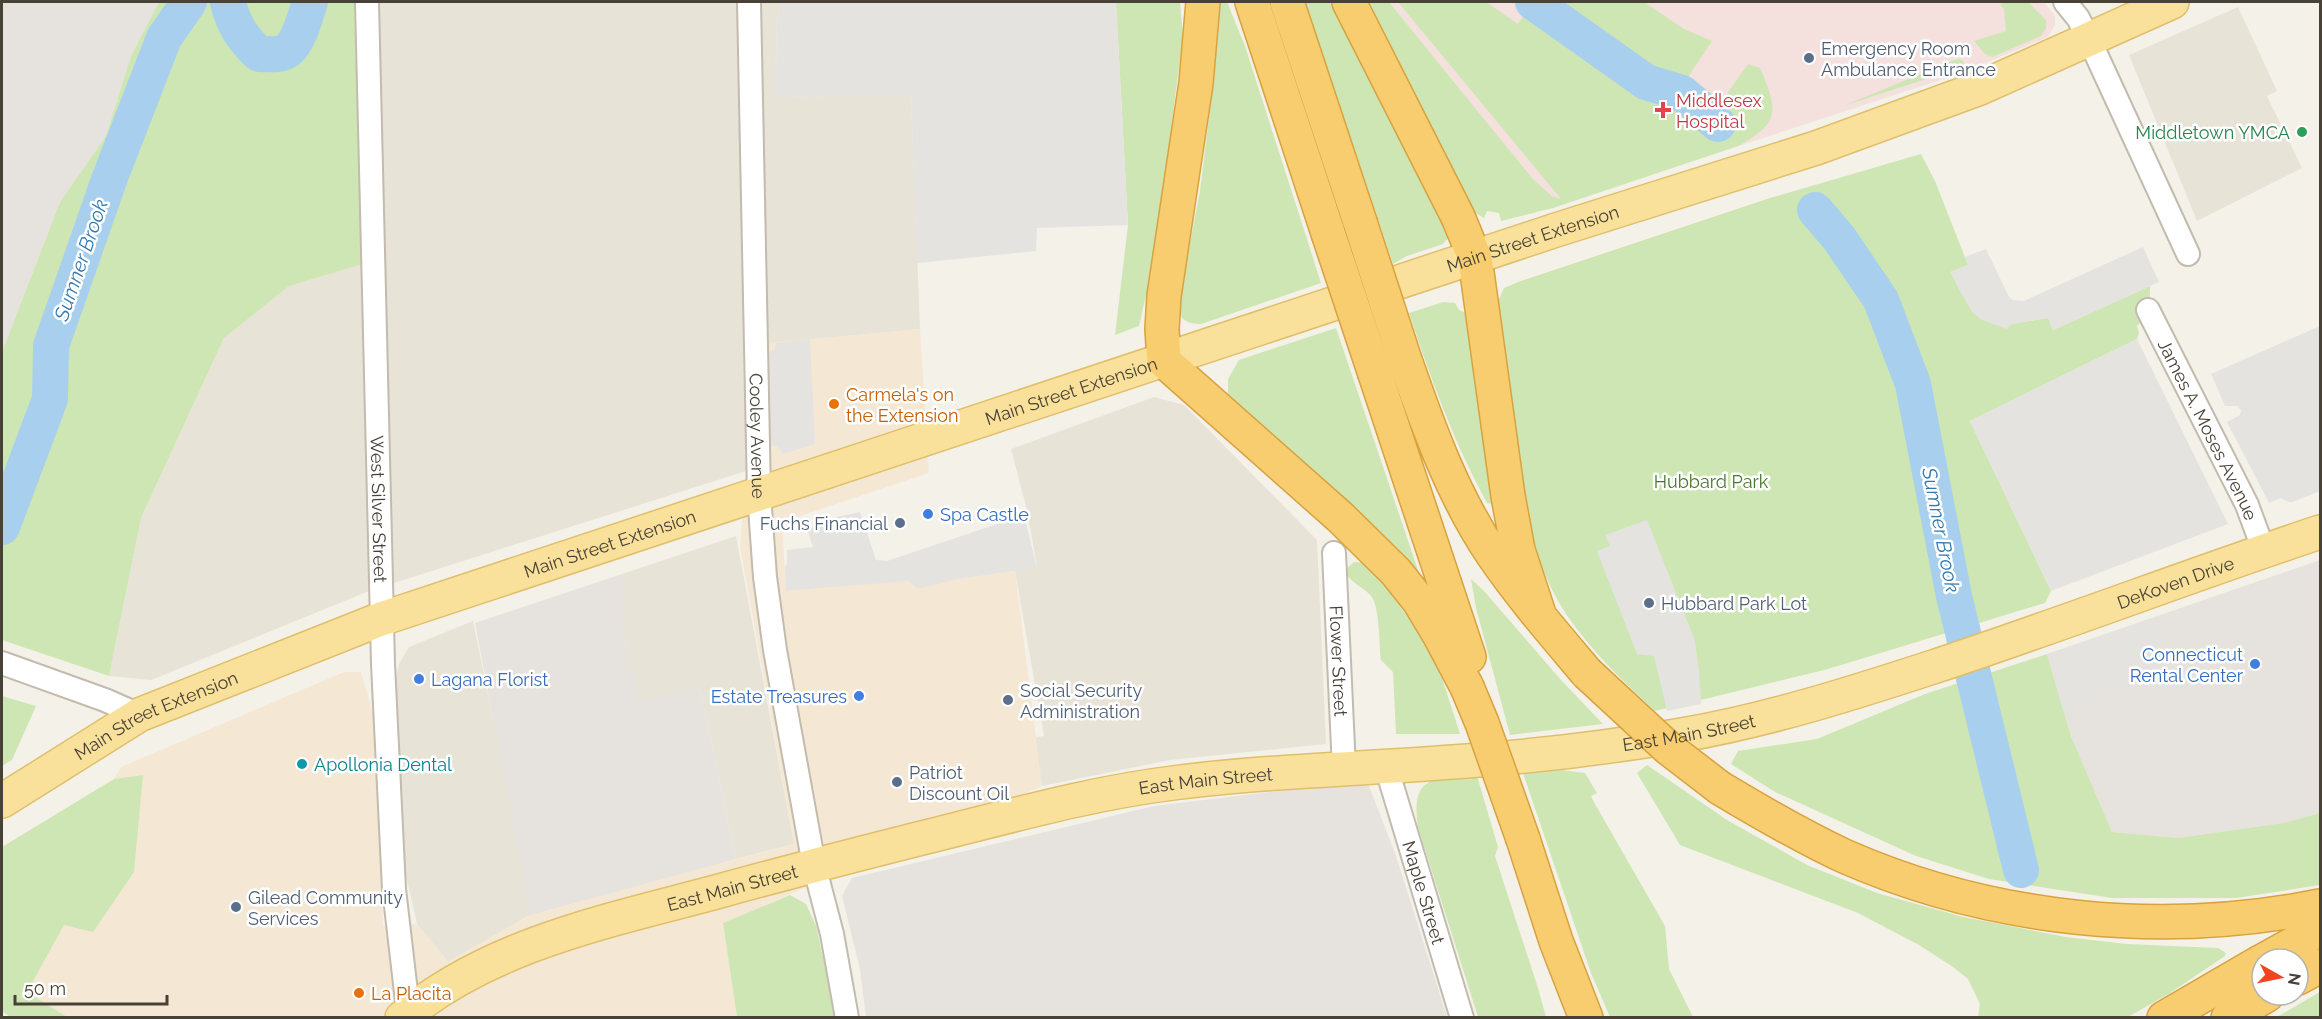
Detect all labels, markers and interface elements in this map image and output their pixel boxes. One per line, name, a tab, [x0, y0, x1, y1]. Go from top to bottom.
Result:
place label: Emergency Room Ambulance Entrance	[1821, 38, 1996, 80]
marker: Emergency Room Ambulance Entrance	[1802, 51, 1816, 65]
place label: Middlesex Hospital	[1676, 90, 1762, 132]
marker: Middlesex Hospital	[1654, 101, 1672, 119]
place label: Middletown YMCA	[2135, 122, 2290, 143]
marker: Middletown YMCA	[2295, 125, 2309, 139]
water label: Sumner Brook	[49, 196, 113, 325]
street label: Main Street Extension	[1444, 200, 1621, 276]
street label: James A. Moses Avenue	[2154, 336, 2262, 523]
street label: Main Street Extension	[982, 352, 1160, 429]
street label: Cooley Avenue	[746, 373, 770, 499]
place label: Carmela's on the Extension	[846, 384, 958, 426]
marker: Carmela's on the Extension	[827, 397, 841, 411]
street label: West Silver Street	[367, 435, 392, 583]
water label: Sumner Brook	[1917, 464, 1965, 595]
park label: Hubbard Park	[1654, 471, 1769, 492]
place label: Spa Castle	[940, 504, 1029, 525]
street label: Main Street Extension	[521, 505, 698, 582]
marker: Spa Castle	[921, 507, 935, 521]
place label: Fuchs Financial	[760, 513, 888, 534]
marker: Fuchs Financial	[893, 516, 907, 530]
street label: DeKoven Drive	[2114, 552, 2237, 613]
place label: Hubbard Park Lot	[1661, 593, 1807, 614]
marker: Hubbard Park Lot	[1642, 596, 1656, 610]
street label: Flower Street	[1326, 605, 1352, 717]
place label: Connecticut Rental Center	[2130, 644, 2244, 686]
marker: Connecticut Rental Center	[2248, 657, 2262, 671]
street label: Main Street Extension	[70, 666, 241, 764]
place label: Lagana Florist	[431, 669, 548, 690]
marker: Lagana Florist	[412, 672, 426, 686]
place label: Social Security Administration	[1020, 680, 1143, 722]
place label: Estate Treasures	[711, 686, 847, 707]
marker: Estate Treasures	[852, 689, 866, 703]
marker: Social Security Administration	[1001, 693, 1015, 707]
street label: East Main Street	[1621, 709, 1757, 755]
place label: Apollonia Dental	[314, 754, 452, 775]
marker: Apollonia Dental	[295, 757, 309, 771]
place label: Patriot Discount Oil	[909, 762, 1009, 804]
street label: East Main Street	[1137, 763, 1273, 798]
marker: Patriot Discount Oil	[890, 775, 904, 789]
street label: Maple Street	[1399, 838, 1450, 946]
street label: East Main Street	[665, 860, 800, 915]
place label: Gilead Community Services	[248, 887, 403, 929]
marker: Gilead Community Services	[229, 900, 243, 914]
north arrow	[2250, 947, 2310, 1007]
scale bar	[15, 968, 166, 1006]
text: N	[2284, 972, 2305, 987]
text: 50 m	[24, 978, 66, 999]
place label: La Placita	[371, 983, 451, 1004]
marker: La Placita	[352, 986, 366, 1000]

